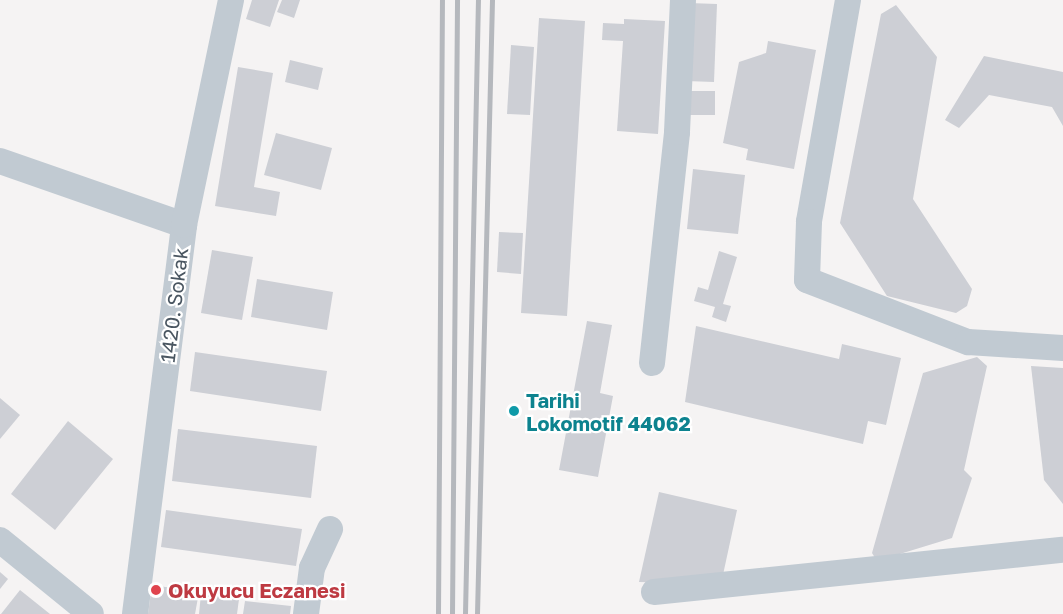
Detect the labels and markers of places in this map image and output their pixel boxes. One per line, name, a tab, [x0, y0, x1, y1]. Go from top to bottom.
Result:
place label: Tarihi Lokomotif 44062	[526, 388, 691, 435]
marker: Tarihi Lokomotif 44062	[507, 404, 521, 418]
place label: Okuyucu Eczanesi	[168, 578, 345, 602]
marker: Okuyucu Eczanesi	[149, 583, 163, 597]

